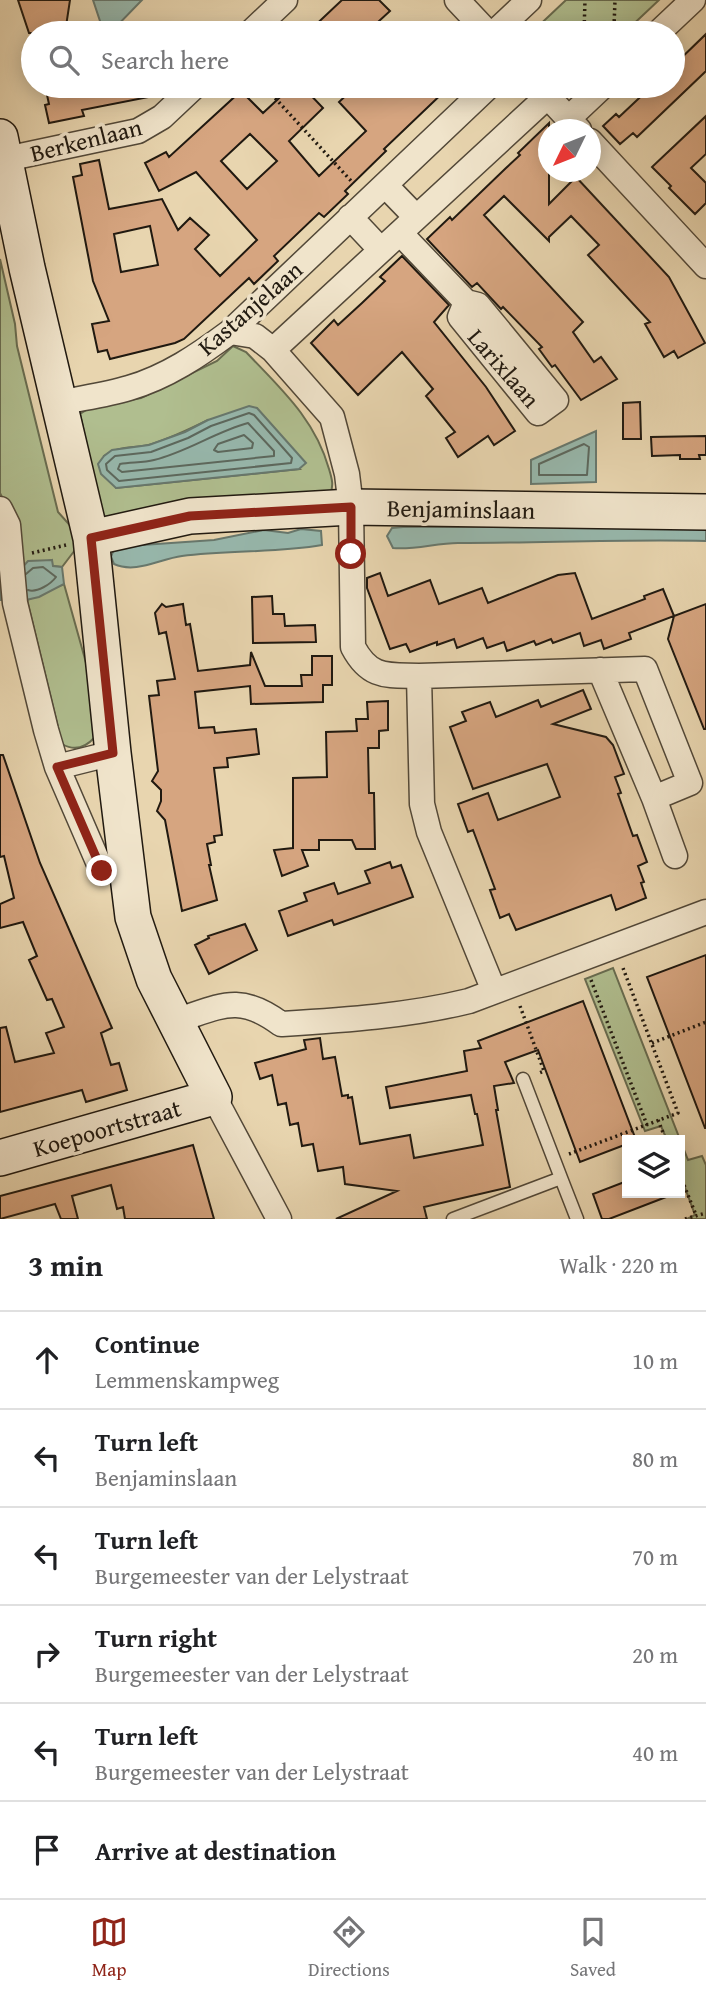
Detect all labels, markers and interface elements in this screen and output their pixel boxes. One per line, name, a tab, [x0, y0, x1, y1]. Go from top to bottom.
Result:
search box	[21, 21, 685, 98]
text: Search here	[101, 40, 229, 79]
icon: search	[45, 41, 83, 79]
street label: Berkenlaan	[26, 109, 146, 171]
north arrow	[538, 119, 601, 182]
street label: Kastanjelaan	[190, 252, 311, 364]
street label: Larixlaan	[460, 321, 549, 416]
street label: Benjaminslaan	[387, 490, 536, 528]
route start	[335, 538, 366, 569]
route end	[86, 855, 117, 886]
street label: Koepoortstraat	[29, 1090, 186, 1166]
map controls	[622, 1135, 685, 1198]
button: layers	[622, 1135, 685, 1198]
text: 3 min	[28, 1243, 103, 1287]
text: Walk · 220 m	[559, 1248, 678, 1281]
text: Continue	[95, 1324, 200, 1363]
icon: ahead	[28, 1341, 66, 1379]
text: 10 m	[632, 1344, 678, 1377]
text: Lemmenskampweg	[95, 1363, 279, 1396]
text: Turn left	[95, 1422, 198, 1461]
icon: left	[28, 1439, 66, 1477]
text: 80 m	[632, 1442, 678, 1475]
text: Benjaminslaan	[95, 1461, 237, 1494]
text: Turn left	[95, 1520, 198, 1559]
icon: left	[28, 1537, 66, 1575]
text: 70 m	[632, 1540, 678, 1573]
text: Burgemeester van der Lelystraat	[95, 1559, 409, 1592]
text: Turn right	[95, 1618, 217, 1657]
icon: right	[28, 1635, 66, 1673]
text: 20 m	[632, 1638, 678, 1671]
text: Burgemeester van der Lelystraat	[95, 1657, 409, 1690]
text: Turn left	[95, 1716, 198, 1755]
icon: left	[28, 1733, 66, 1771]
text: 40 m	[632, 1736, 678, 1769]
text: Burgemeester van der Lelystraat	[95, 1755, 409, 1788]
icon: arrive	[28, 1831, 66, 1869]
text: Arrive at destination	[95, 1831, 336, 1870]
tab: Map	[90, 1913, 128, 1983]
tab: Directions	[308, 1913, 390, 1983]
tab: Saved	[570, 1913, 616, 1983]

